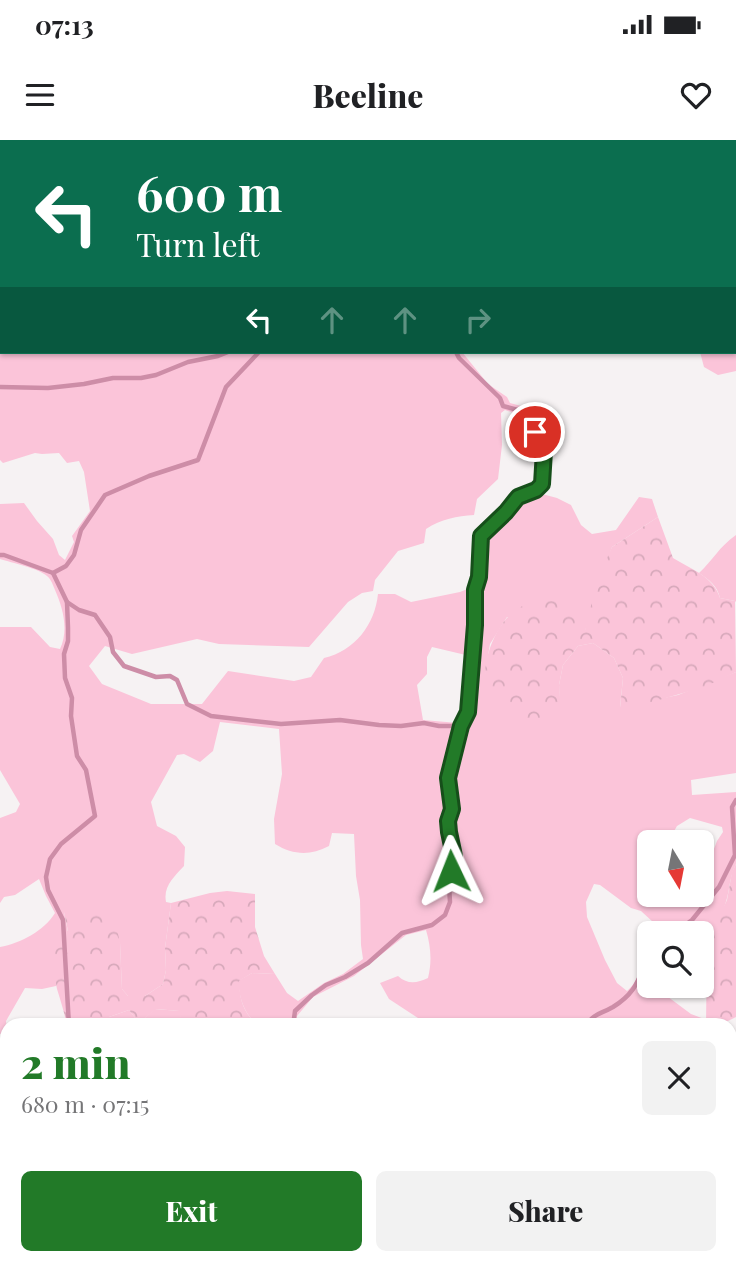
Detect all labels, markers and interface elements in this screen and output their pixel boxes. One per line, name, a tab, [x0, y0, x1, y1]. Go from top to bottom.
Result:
text: 07:13	[35, 7, 94, 42]
text: Beeline	[313, 73, 423, 116]
icon: menu	[21, 76, 59, 114]
icon: heart	[677, 76, 715, 114]
text: 600 m	[136, 159, 282, 224]
icon: left	[21, 168, 112, 259]
text: Turn left	[136, 222, 260, 265]
icon: left	[240, 301, 278, 339]
icon: ahead	[313, 301, 351, 339]
icon: ahead	[386, 301, 424, 339]
icon: right	[459, 301, 497, 339]
pin	[505, 402, 565, 462]
icon: arrive	[516, 413, 554, 451]
north arrow	[637, 830, 714, 906]
map controls	[637, 830, 714, 998]
position arrow	[414, 834, 488, 908]
button: search	[637, 921, 714, 998]
text: 2 min	[21, 1034, 130, 1090]
button: close	[642, 1041, 716, 1115]
text: 680 m · 07:15	[21, 1088, 149, 1119]
button: Exit	[21, 1171, 362, 1251]
button: Share	[376, 1171, 716, 1251]

